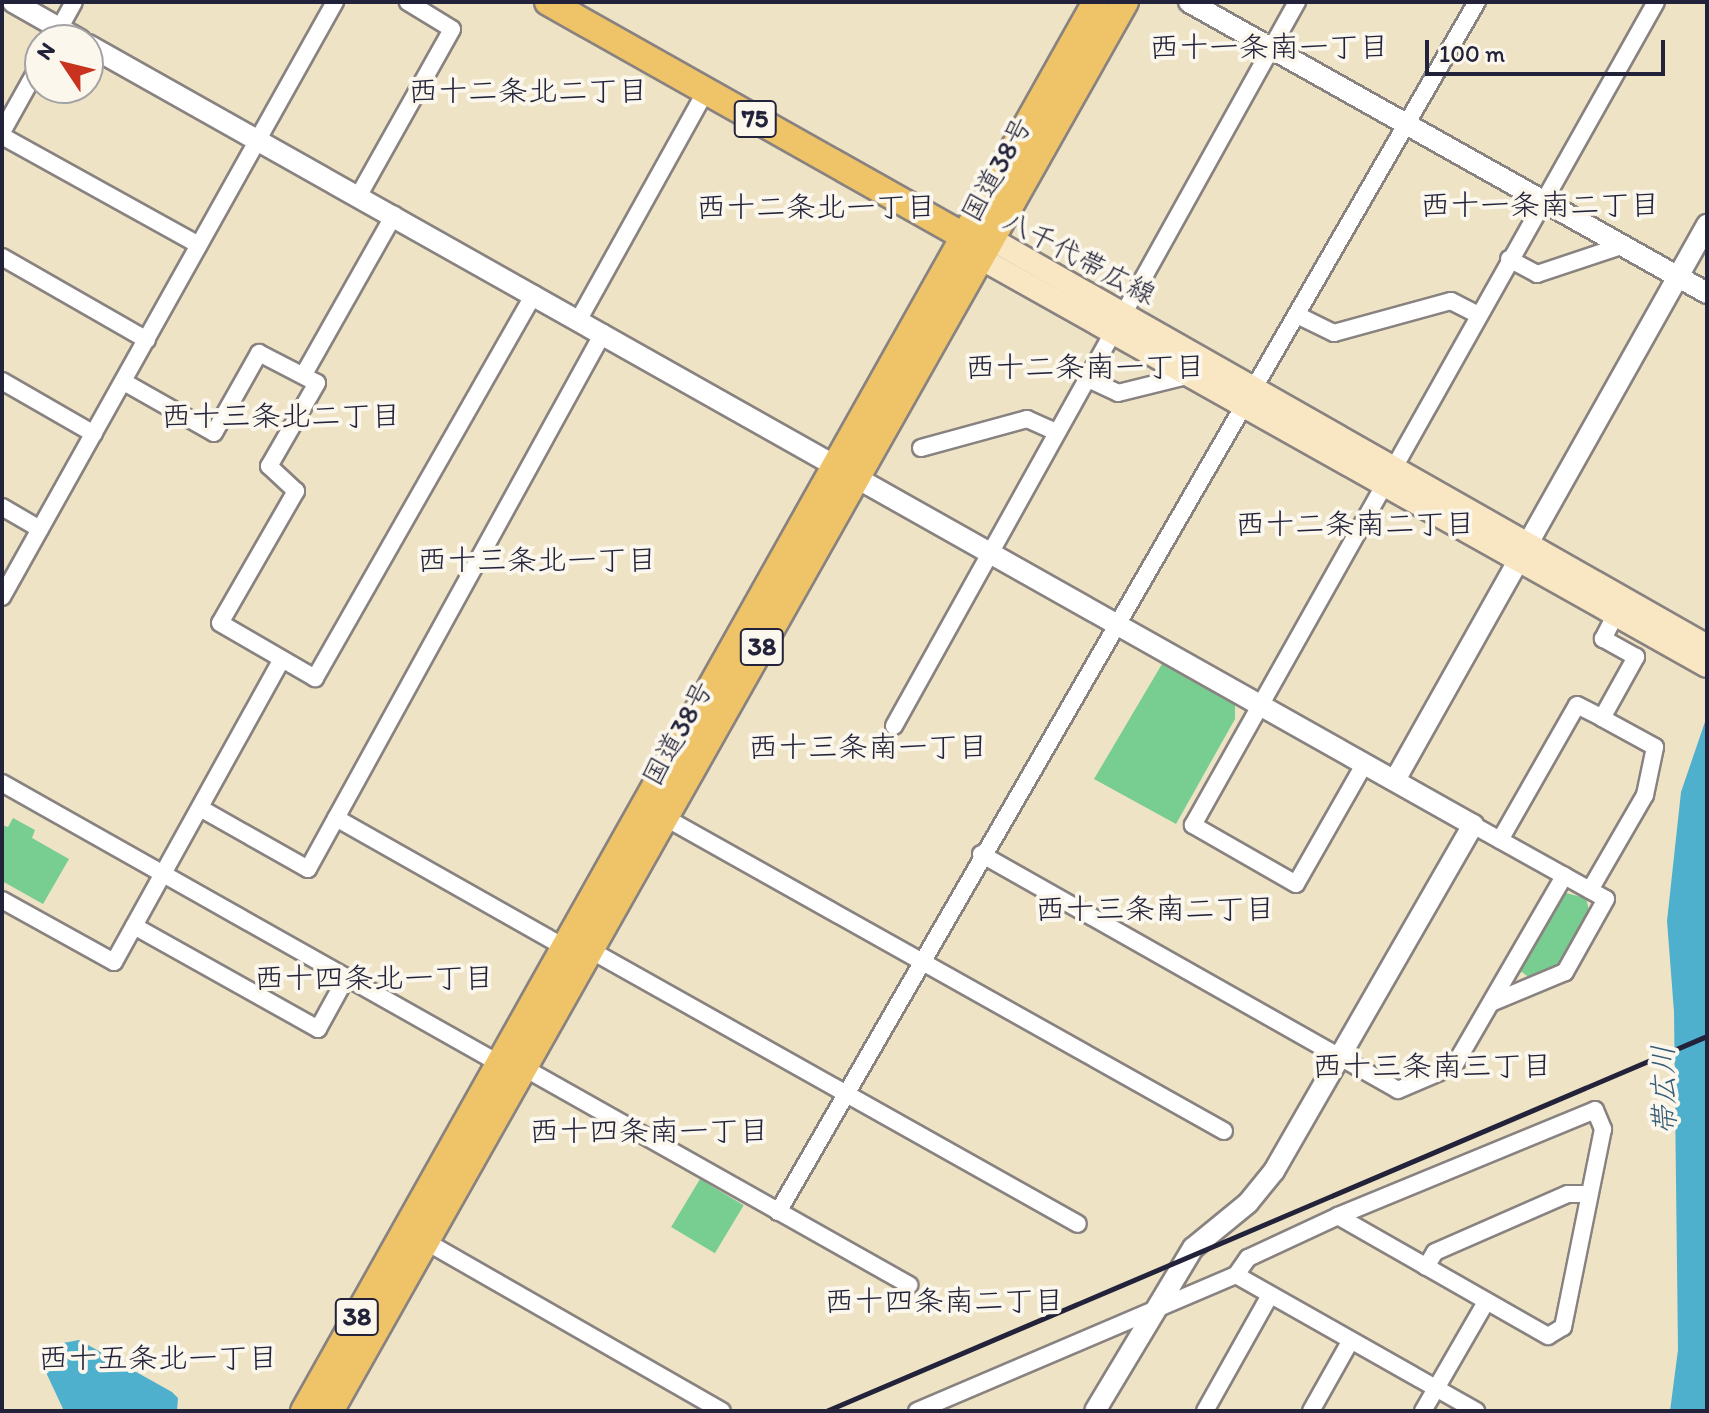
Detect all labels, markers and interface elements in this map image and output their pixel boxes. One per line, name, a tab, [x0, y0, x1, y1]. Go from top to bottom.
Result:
north arrow	[24, 24, 104, 104]
scale bar	[1429, 24, 1669, 74]
district label: 西十一条南一丁目	[1149, 29, 1389, 65]
text: N	[30, 37, 61, 65]
text: 100 m	[1439, 39, 1505, 68]
district label: 西十二条北二丁目	[408, 73, 648, 109]
road number: 75	[733, 97, 777, 141]
street label: 国道38号	[954, 111, 1038, 227]
district label: 西十一条南二丁目	[1420, 187, 1660, 223]
district label: 西十二条北一丁目	[696, 189, 936, 225]
street label: 八千代帯広線	[998, 203, 1162, 311]
district label: 西十二条南一丁目	[965, 349, 1205, 385]
district label: 西十三条北二丁目	[161, 398, 401, 434]
district label: 西十二条南二丁目	[1235, 506, 1475, 542]
district label: 西十三条北一丁目	[417, 542, 657, 578]
road number: 38	[738, 625, 786, 669]
street label: 国道38号	[635, 675, 719, 791]
district label: 西十三条南一丁目	[748, 729, 988, 765]
district label: 西十三条南二丁目	[1035, 891, 1275, 927]
district label: 西十四条北一丁目	[254, 960, 494, 996]
water label: 帯広川	[1645, 1045, 1683, 1135]
district label: 西十三条南三丁目	[1312, 1048, 1552, 1084]
district label: 西十四条南一丁目	[529, 1113, 769, 1149]
district label: 西十四条南二丁目	[824, 1283, 1064, 1319]
road number: 38	[333, 1295, 381, 1339]
district label: 西十五条北一丁目	[38, 1340, 278, 1376]

